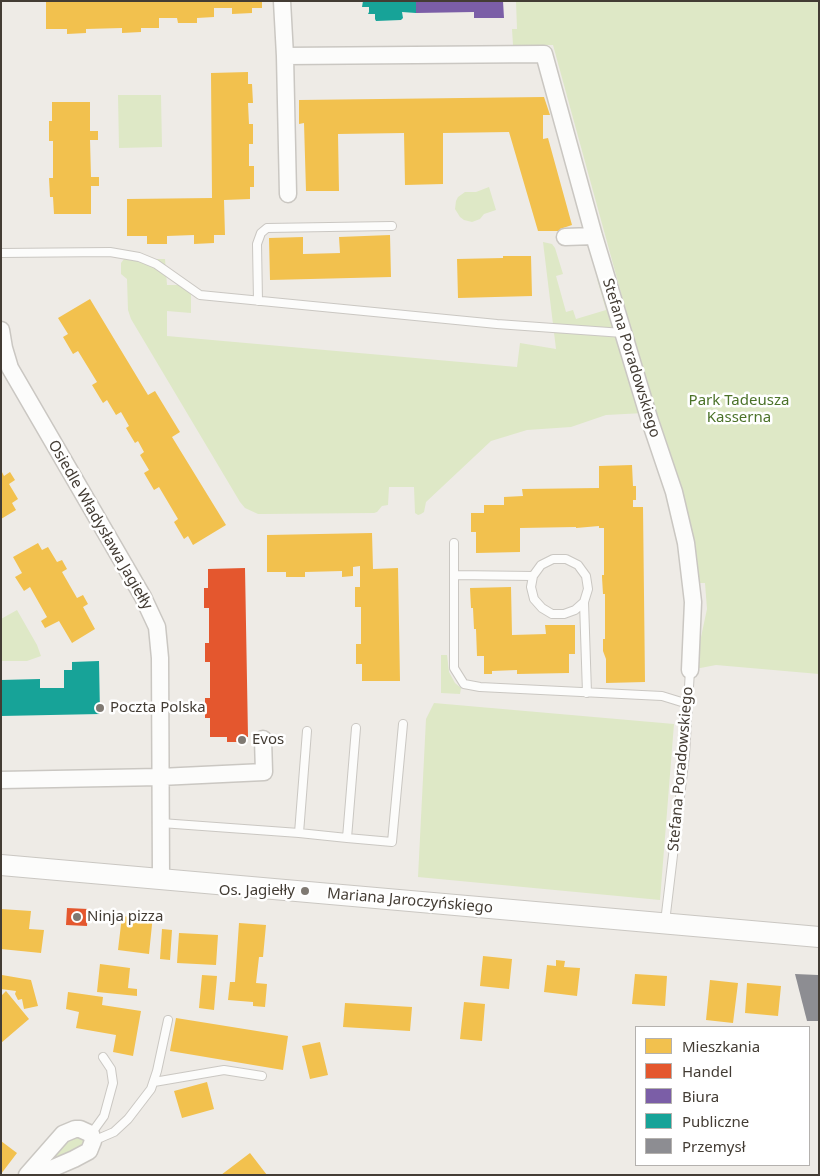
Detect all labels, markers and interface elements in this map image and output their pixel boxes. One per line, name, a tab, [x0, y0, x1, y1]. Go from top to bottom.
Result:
street label: Stefana Poradowskiego	[598, 276, 664, 440]
park label: Park Tadeusza Kasserna	[689, 392, 789, 427]
street label: Osiedle Władysława Jagiełły	[44, 437, 156, 613]
street label: Stefana Poradowskiego	[665, 686, 697, 852]
place label: Poczta Polska	[110, 699, 206, 717]
marker: Poczta Polska	[94, 702, 106, 714]
place label: Evos	[252, 731, 284, 749]
marker: Evos	[236, 734, 248, 746]
place label: Os. Jagiełły	[219, 882, 295, 900]
marker: Os. Jagiełły	[299, 885, 311, 897]
street label: Mariana Jaroczyńskiego	[326, 885, 494, 917]
place label: Ninja pizza	[87, 908, 163, 926]
marker: Ninja pizza	[71, 911, 83, 923]
legend	[635, 1026, 810, 1166]
text: Mieszkania	[682, 1036, 760, 1056]
text: Handel	[682, 1061, 732, 1081]
text: Biura	[682, 1086, 719, 1106]
text: Publiczne	[682, 1111, 749, 1131]
text: Przemysł	[682, 1136, 746, 1156]

